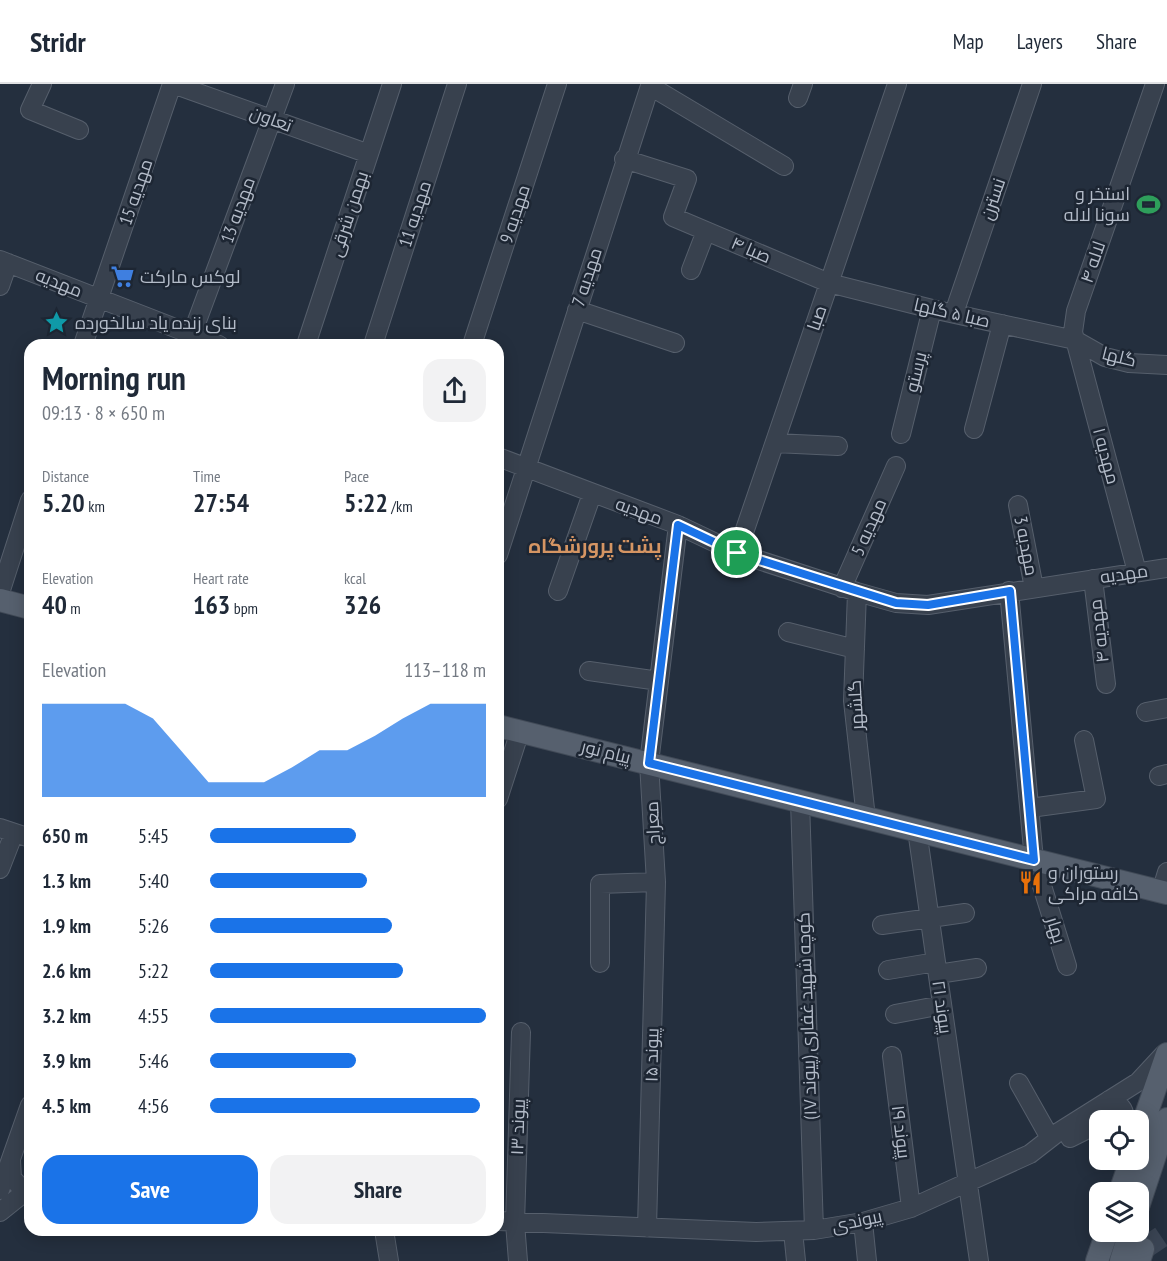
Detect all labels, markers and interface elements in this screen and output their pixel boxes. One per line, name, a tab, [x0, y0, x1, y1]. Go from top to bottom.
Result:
text: Stridr	[30, 23, 86, 60]
text: Map	[953, 28, 984, 55]
text: Layers	[1017, 28, 1063, 55]
text: Share	[1096, 28, 1137, 55]
street label: تعاون	[247, 100, 296, 137]
street label: مهدیه 15	[114, 156, 158, 228]
street label: بهمن شرقی	[324, 168, 373, 259]
street label: مهدیه 13	[215, 174, 260, 246]
street label: نسترن	[975, 175, 1010, 223]
street label: مهدیه 11	[393, 178, 436, 250]
street label: مهدیه 9	[494, 182, 535, 246]
place label: استخر و سونا لاله	[1064, 182, 1130, 226]
sports icon: استخر و سونا لاله	[1135, 191, 1161, 217]
street label: صبا ۴	[728, 231, 775, 268]
street label: لاله ۴	[1075, 238, 1110, 286]
street label: مهدیه 7	[566, 245, 607, 309]
street label: مهدیه	[32, 263, 86, 302]
supermarket icon: لوکس مارکت	[109, 264, 135, 290]
place label: لوکس مارکت	[140, 265, 240, 288]
street label: صبا ۵ گلها	[912, 293, 993, 332]
street label: صبا	[802, 302, 832, 334]
place icon: بنای زنده یاد سالخورده	[44, 310, 70, 336]
place label: بنای زنده یاد سالخورده	[75, 311, 237, 334]
street label: گلها	[1099, 341, 1139, 372]
street label: پرستو	[899, 349, 933, 395]
text: Morning run	[42, 356, 186, 399]
button: share	[423, 359, 486, 422]
text: 09:13 · 8 × 650 m	[42, 400, 165, 426]
street label: مهدیه ۱	[1088, 425, 1125, 487]
text: Distance	[42, 466, 89, 486]
text: Time	[193, 466, 221, 486]
text: Pace	[344, 466, 369, 486]
text: 5.20	[42, 486, 85, 519]
text: 27:54	[193, 486, 249, 519]
text: 5:22	[344, 486, 388, 519]
street label: مهدیه	[613, 491, 666, 530]
street label: مهدیه 5	[846, 495, 891, 559]
text: km	[85, 496, 105, 516]
text: /km	[388, 496, 413, 516]
street label: مهدیه 3	[1009, 514, 1044, 578]
pin	[711, 527, 762, 578]
district label: پشت پرورشگاه	[528, 533, 662, 560]
icon: arrive	[720, 536, 753, 569]
street label: مهدیه	[1098, 559, 1149, 588]
text: Elevation	[42, 568, 93, 588]
text: Heart rate	[193, 568, 249, 588]
text: kcal	[344, 568, 366, 588]
text: 40	[42, 588, 67, 621]
text: 163	[193, 588, 230, 621]
text: 326	[344, 588, 381, 621]
text: m	[67, 598, 81, 618]
text: bpm	[230, 598, 258, 618]
street label: مهدیه ۴	[1083, 598, 1114, 664]
text: Elevation	[42, 657, 106, 683]
text: 113–118 m	[404, 657, 486, 683]
street label: گلشهر	[843, 679, 868, 732]
street label: پیام نور	[578, 734, 634, 770]
street label: معراج	[640, 801, 666, 845]
text: 650 m	[42, 823, 88, 849]
text: 5:45	[138, 823, 169, 849]
place label: رستوران و کافه مراکی	[1048, 861, 1139, 905]
text: 1.3 km	[42, 868, 91, 894]
text: 5:40	[138, 868, 169, 894]
restaurant icon: رستوران و کافه مراکی	[1017, 870, 1043, 896]
street label: کوچه شهید غفاری (پیوند ۱۷)	[791, 912, 823, 1120]
text: 1.9 km	[42, 913, 91, 939]
text: 5:26	[138, 913, 169, 939]
street label: بهار	[1041, 913, 1071, 946]
text: 2.6 km	[42, 958, 91, 984]
text: 5:22	[138, 958, 169, 984]
street label: پیوند ۲۱	[926, 979, 958, 1036]
text: 3.2 km	[42, 1003, 91, 1029]
text: 4:55	[138, 1003, 169, 1029]
street label: پیوند ۱۵	[640, 1028, 664, 1082]
text: 3.9 km	[42, 1048, 91, 1074]
text: 5:46	[138, 1048, 169, 1074]
text: 4.5 km	[42, 1093, 91, 1119]
text: 4:56	[138, 1093, 169, 1119]
street label: پیوند ۱۳	[505, 1098, 531, 1156]
street label: پیوند ۱۹	[886, 1104, 916, 1160]
map controls	[1089, 1110, 1149, 1242]
button: locate	[1089, 1110, 1149, 1170]
button: Save	[42, 1155, 258, 1224]
button: Share	[270, 1155, 486, 1224]
button: layers	[1089, 1182, 1149, 1242]
street label: پیوندی	[830, 1204, 885, 1238]

